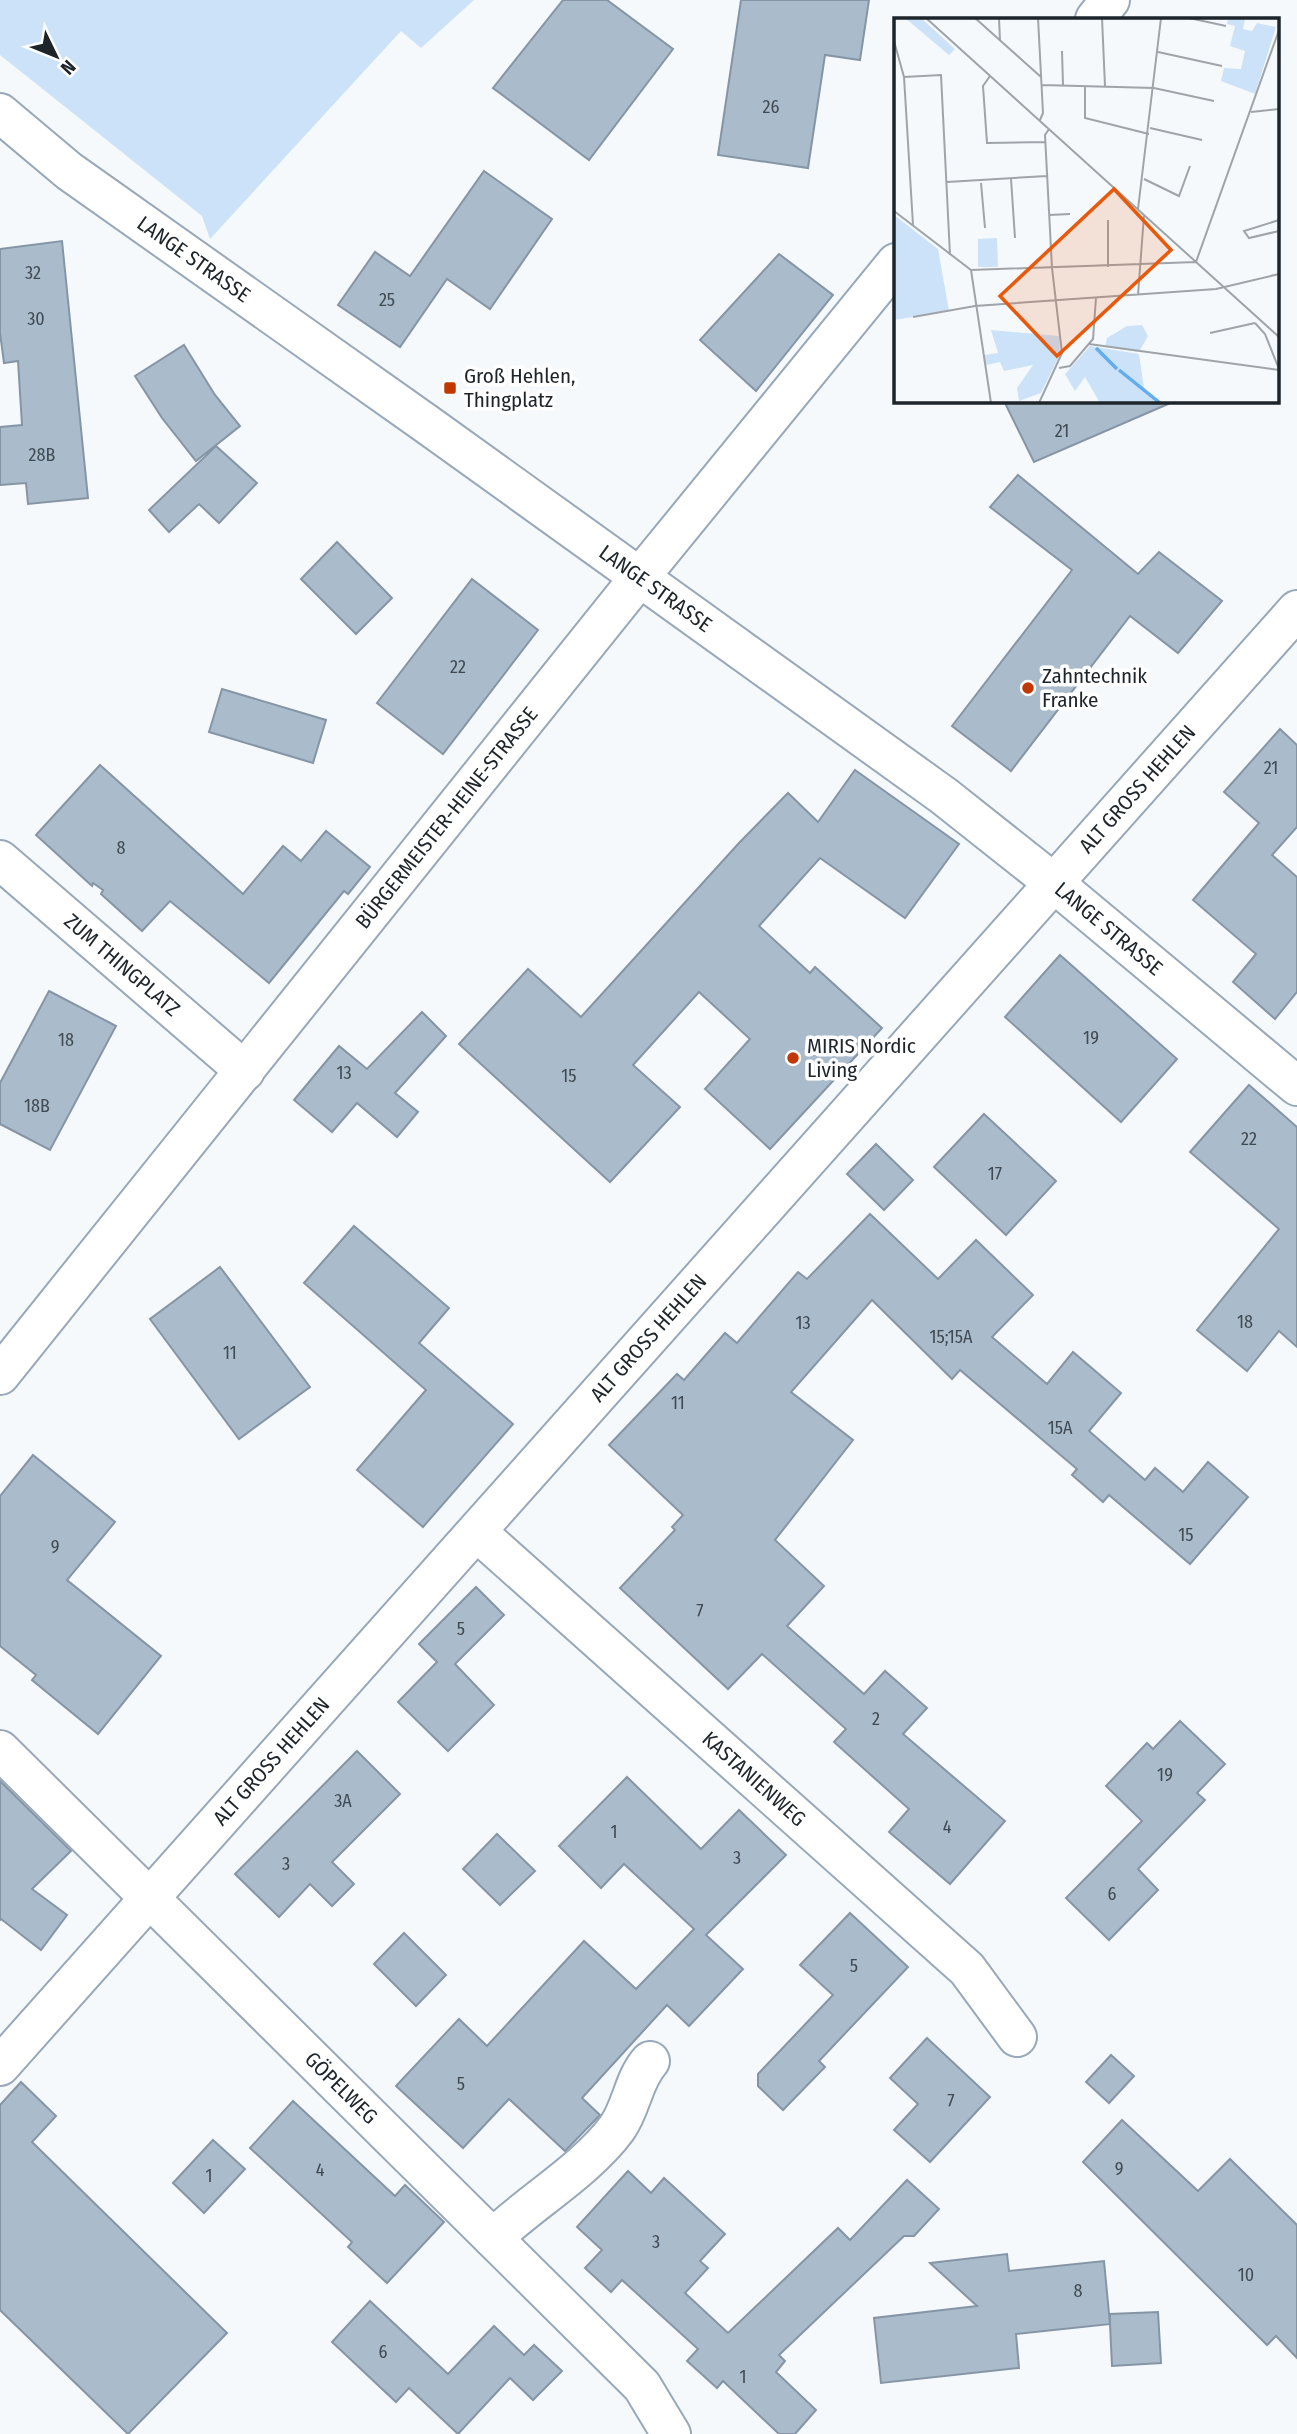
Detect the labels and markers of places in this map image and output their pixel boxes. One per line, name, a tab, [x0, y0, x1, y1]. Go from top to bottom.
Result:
place label: Groß Hehlen, Thingplatz	[464, 363, 575, 413]
marker: Groß Hehlen, Thingplatz	[442, 380, 458, 396]
place label: Zahntechnik Franke	[1042, 663, 1147, 713]
marker: Zahntechnik Franke	[1020, 680, 1036, 696]
place label: MIRIS Nordic Living	[807, 1033, 916, 1083]
marker: MIRIS Nordic Living	[785, 1050, 801, 1066]

